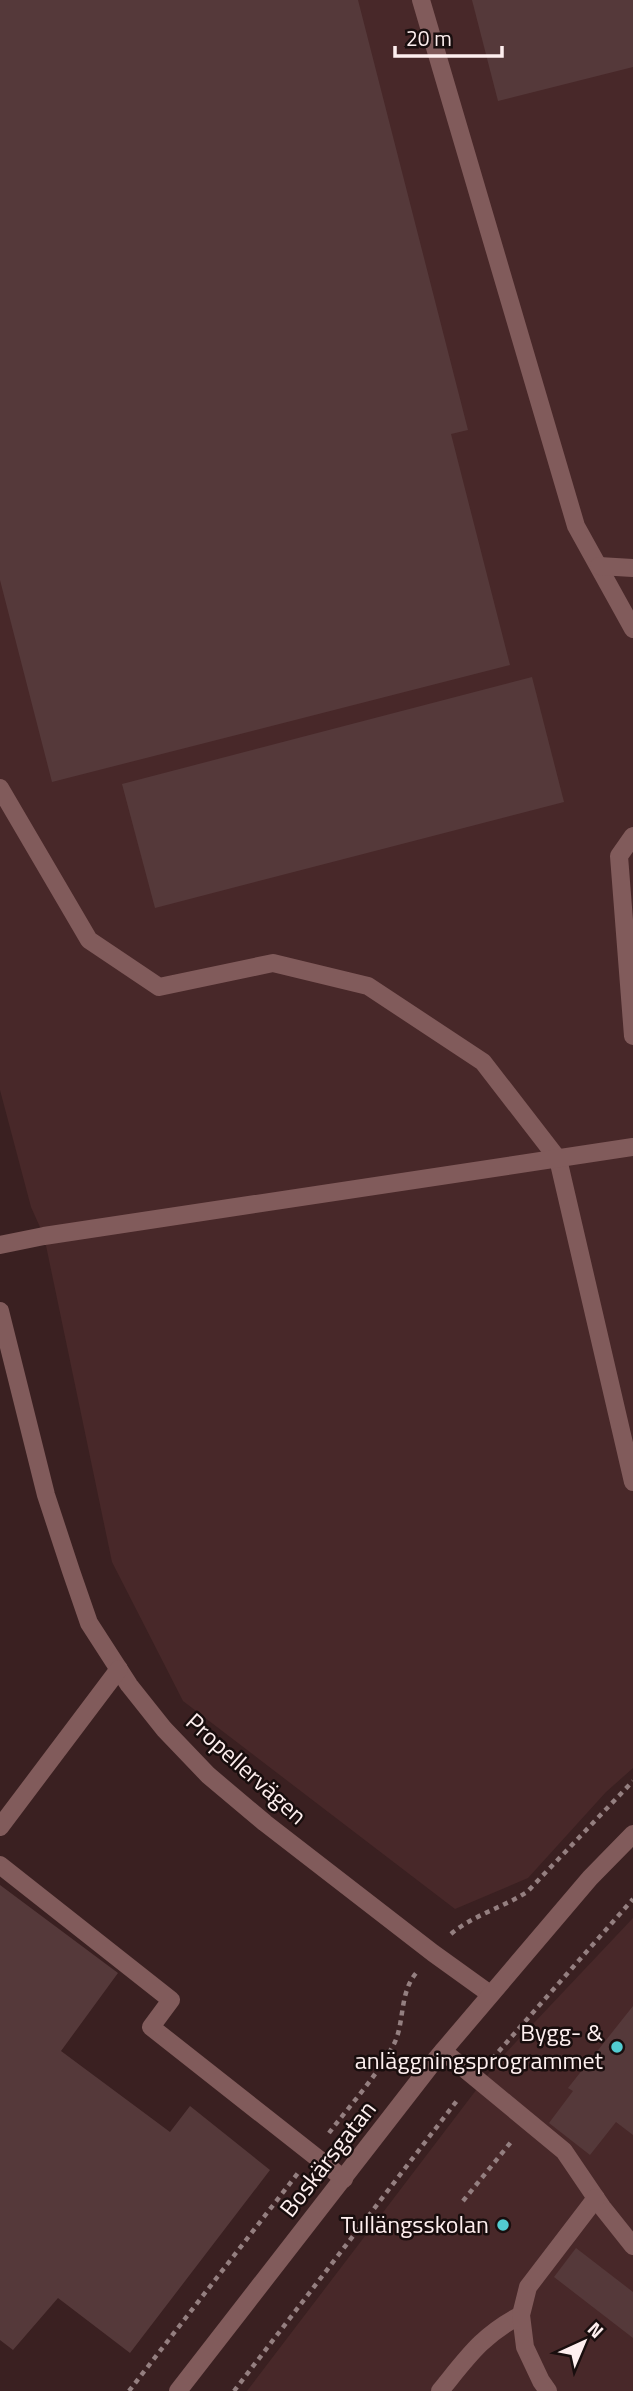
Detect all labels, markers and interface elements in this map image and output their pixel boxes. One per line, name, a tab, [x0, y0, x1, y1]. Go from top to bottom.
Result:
scale bar	[395, 14, 502, 58]
text: 20 m	[406, 22, 452, 54]
street label: Propellervägen	[178, 1704, 315, 1832]
place label: Bygg- & anläggningsprogrammet	[355, 2014, 604, 2078]
marker: Bygg- & anläggningsprogrammet	[609, 2039, 625, 2055]
street label: Boskärsgatan	[270, 2092, 384, 2224]
place label: Tullängsskolan	[341, 2206, 489, 2242]
marker: Tullängsskolan	[495, 2217, 511, 2233]
north arrow	[549, 2307, 619, 2377]
text: N	[581, 2314, 611, 2344]

